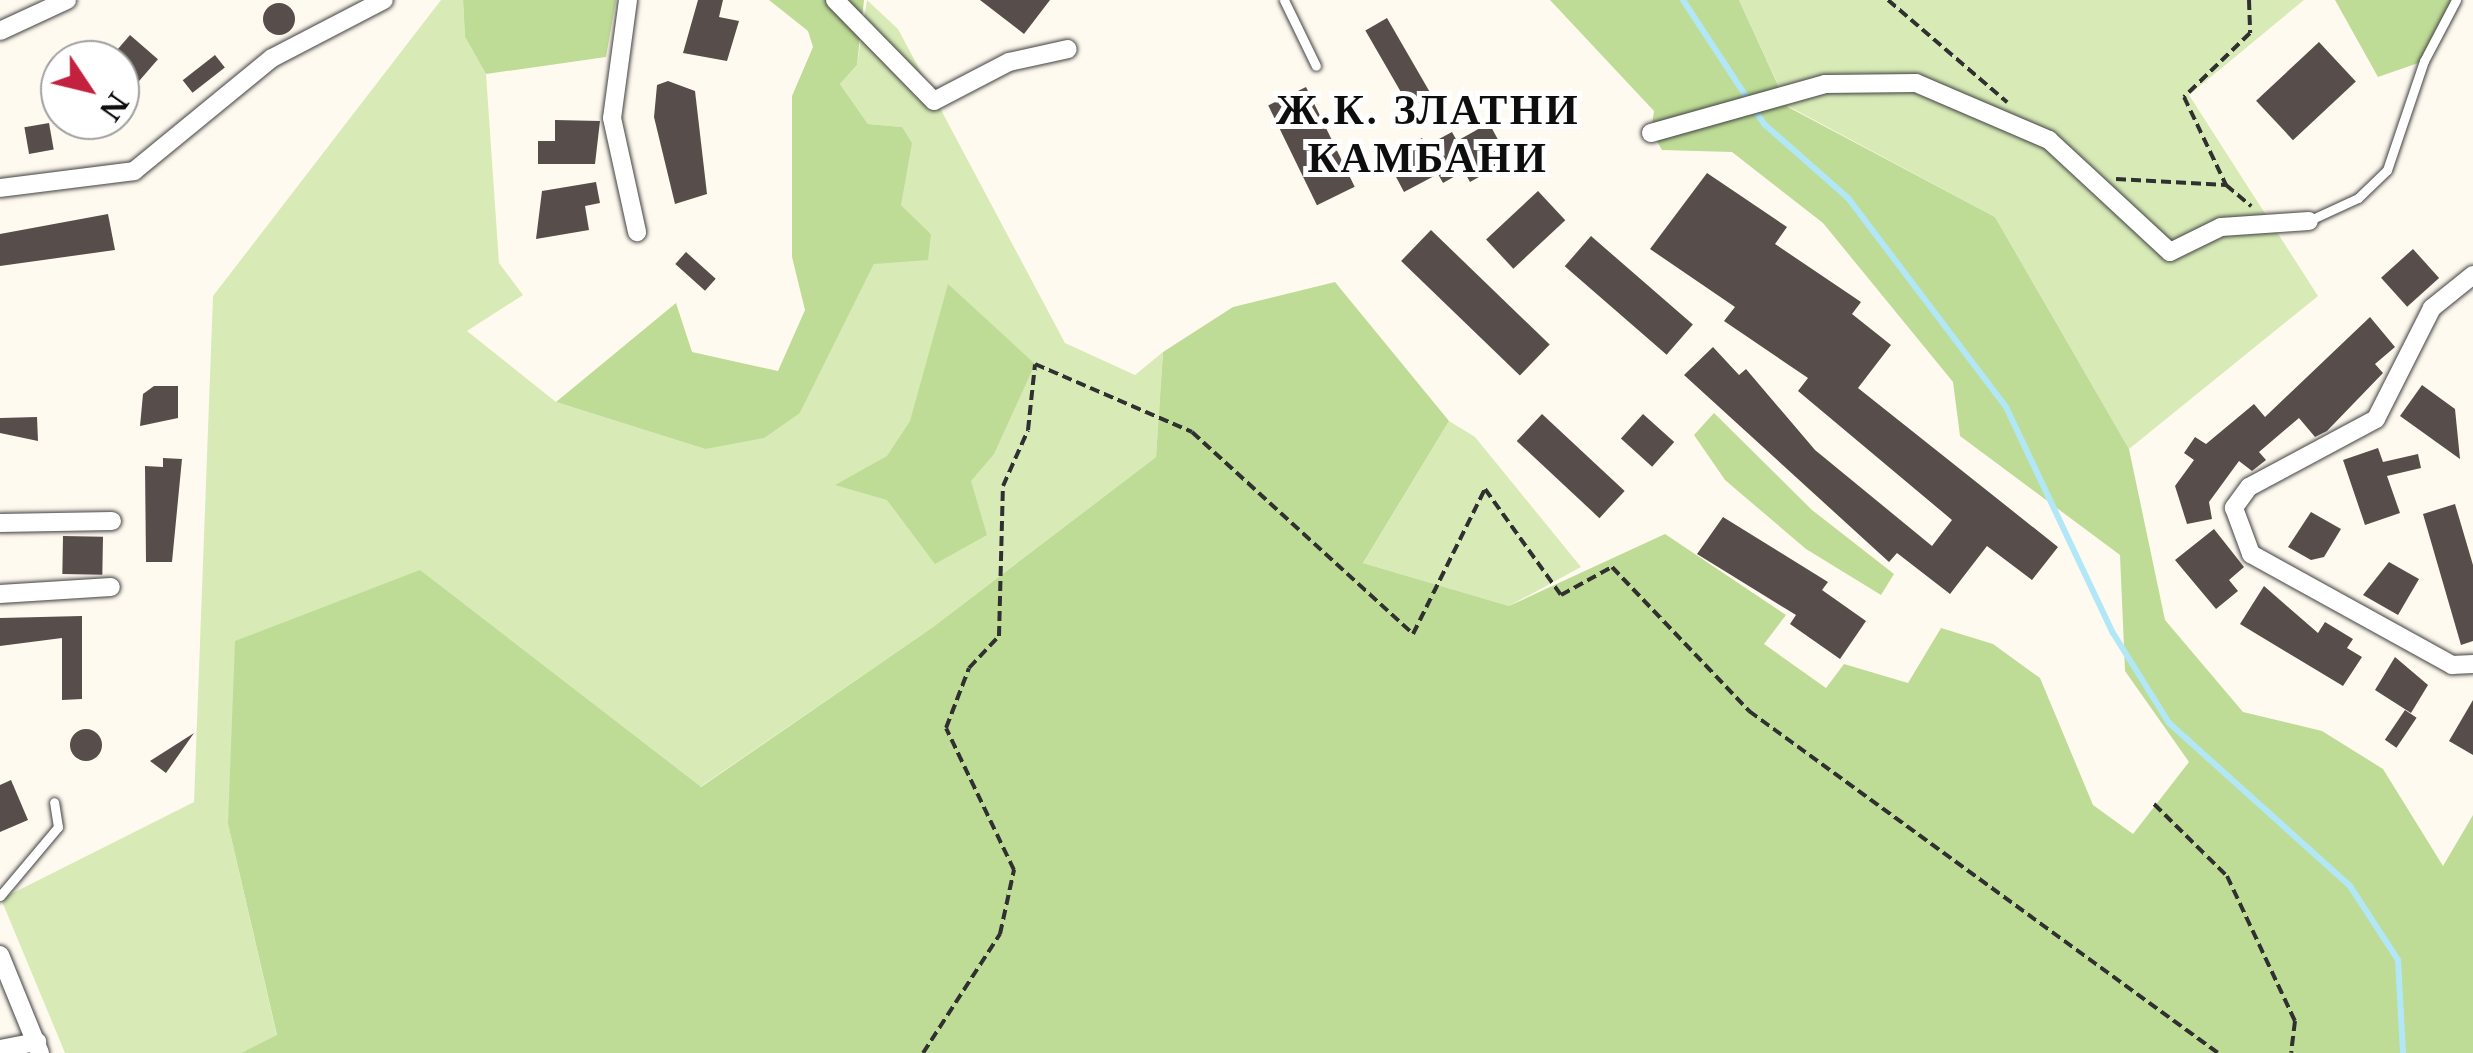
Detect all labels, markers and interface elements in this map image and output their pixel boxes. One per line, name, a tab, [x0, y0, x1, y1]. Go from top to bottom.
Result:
north arrow	[40, 40, 140, 140]
district label: Ж.К. ЗЛАТНИ КАМБАНИ	[1276, 84, 1580, 182]
text: N	[91, 86, 135, 127]

